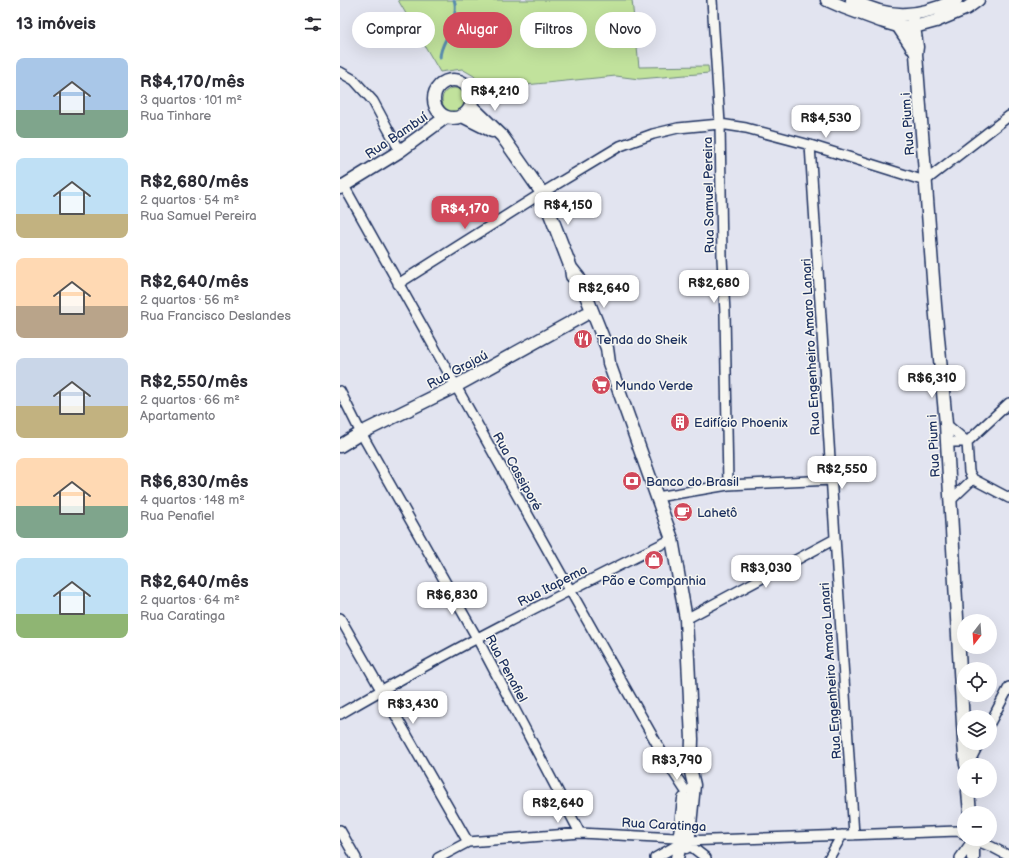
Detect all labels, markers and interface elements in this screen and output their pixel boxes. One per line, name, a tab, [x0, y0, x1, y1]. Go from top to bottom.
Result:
chip: Comprar	[352, 12, 435, 48]
chip: Alugar	[443, 12, 512, 48]
chip: Filtros	[520, 12, 587, 48]
chip: Novo	[595, 12, 656, 48]
icon: filters	[302, 13, 324, 35]
text: 13 imóveis	[16, 14, 96, 34]
text: R$4,170/mês	[140, 72, 245, 92]
icon: home	[48, 74, 96, 122]
pin: R$4,210	[458, 78, 532, 112]
text: R$4,210	[470, 83, 520, 99]
text: 3 quartos · 101 m²	[140, 92, 242, 108]
street label: Rua Pium i	[898, 92, 918, 156]
pin: R$4,530	[789, 105, 863, 139]
text: Rua Tinhare	[140, 108, 211, 124]
street label: Rua Bambuí	[362, 109, 432, 163]
text: R$4,530	[800, 110, 852, 126]
street label: Rua Samuel Pereira	[700, 137, 718, 253]
text: R$2,680/mês	[140, 172, 249, 192]
icon: home	[48, 174, 96, 222]
text: 2 quartos · 54 m²	[140, 192, 239, 208]
pin: R$4,150	[531, 192, 605, 226]
pin: R$4,170	[428, 196, 502, 230]
text: R$4,150	[543, 197, 593, 213]
text: R$4,170	[441, 201, 489, 217]
text: Rua Samuel Pereira	[140, 208, 257, 224]
street label: Rua Engenheiro Amaro Lanari	[798, 258, 824, 436]
pin: R$2,680	[677, 270, 751, 304]
text: R$2,640/mês	[140, 272, 249, 292]
icon: home	[48, 274, 96, 322]
pin: R$2,640	[567, 275, 641, 309]
text: R$2,680	[688, 275, 740, 291]
text: R$2,640	[578, 280, 630, 296]
text: 2 quartos · 56 m²	[140, 292, 239, 308]
text: Rua Francisco Deslandes	[140, 308, 291, 324]
restaurant icon: Tenda do Sheik	[572, 328, 594, 350]
place label: Tenda do Sheik	[597, 332, 688, 348]
street label: Rua Grajaú	[424, 347, 491, 393]
pin: R$6,310	[895, 365, 969, 399]
text: R$6,310	[907, 370, 957, 386]
text: R$2,550/mês	[140, 372, 248, 392]
icon: home	[48, 374, 96, 422]
supermarket icon: Mundo Verde	[590, 374, 612, 396]
place label: Mundo Verde	[615, 378, 693, 394]
text: 2 quartos · 66 m²	[140, 392, 240, 408]
text: Apartamento	[140, 408, 215, 424]
building icon: Edifício Phoenix	[669, 411, 691, 433]
street label: Rua Pium i	[924, 414, 944, 478]
place label: Edifício Phoenix	[694, 415, 788, 431]
street label: Rua Cassiporé	[489, 430, 545, 514]
pin: R$2,550	[805, 456, 879, 490]
text: R$2,550	[816, 461, 868, 477]
bank icon: Banco do Brasil	[621, 470, 643, 492]
text: R$6,830/mês	[140, 472, 248, 492]
icon: home	[48, 474, 96, 522]
place label: Banco do Brasil	[646, 474, 739, 490]
text: 4 quartos · 148 m²	[140, 492, 245, 508]
cafe icon: Lahetô	[672, 501, 694, 523]
place label: Lahetô	[697, 505, 737, 521]
text: Rua Penafiel	[140, 508, 214, 524]
shop icon: Pão e Companhia	[643, 549, 665, 571]
pin: R$3,030	[729, 555, 803, 589]
text: R$3,030	[740, 560, 792, 576]
street label: Rua Itapema	[515, 562, 590, 610]
text: R$2,640/mês	[140, 572, 249, 592]
place label: Pão e Companhia	[602, 573, 706, 589]
icon: home	[48, 574, 96, 622]
pin: R$6,830	[415, 582, 489, 616]
street label: Rua Engenheiro Amaro Lanari	[817, 582, 845, 760]
text: R$6,830	[426, 587, 478, 603]
text: 2 quartos · 64 m²	[140, 592, 240, 608]
text: Rua Caratinga	[140, 608, 225, 624]
north arrow	[957, 614, 997, 654]
map controls	[957, 614, 997, 846]
street label: Rua Penafiel	[482, 632, 531, 705]
button: locate	[957, 662, 997, 702]
pin: R$3,430	[376, 691, 450, 725]
text: R$3,430	[387, 696, 439, 712]
button: layers	[957, 710, 997, 750]
pin: R$3,790	[640, 747, 714, 781]
text: R$3,790	[652, 752, 702, 768]
button: +	[957, 758, 997, 798]
pin: R$2,640	[521, 790, 595, 824]
text: R$2,640	[532, 795, 584, 811]
button: −	[957, 806, 997, 846]
street label: Rua Caratinga	[621, 815, 707, 835]

